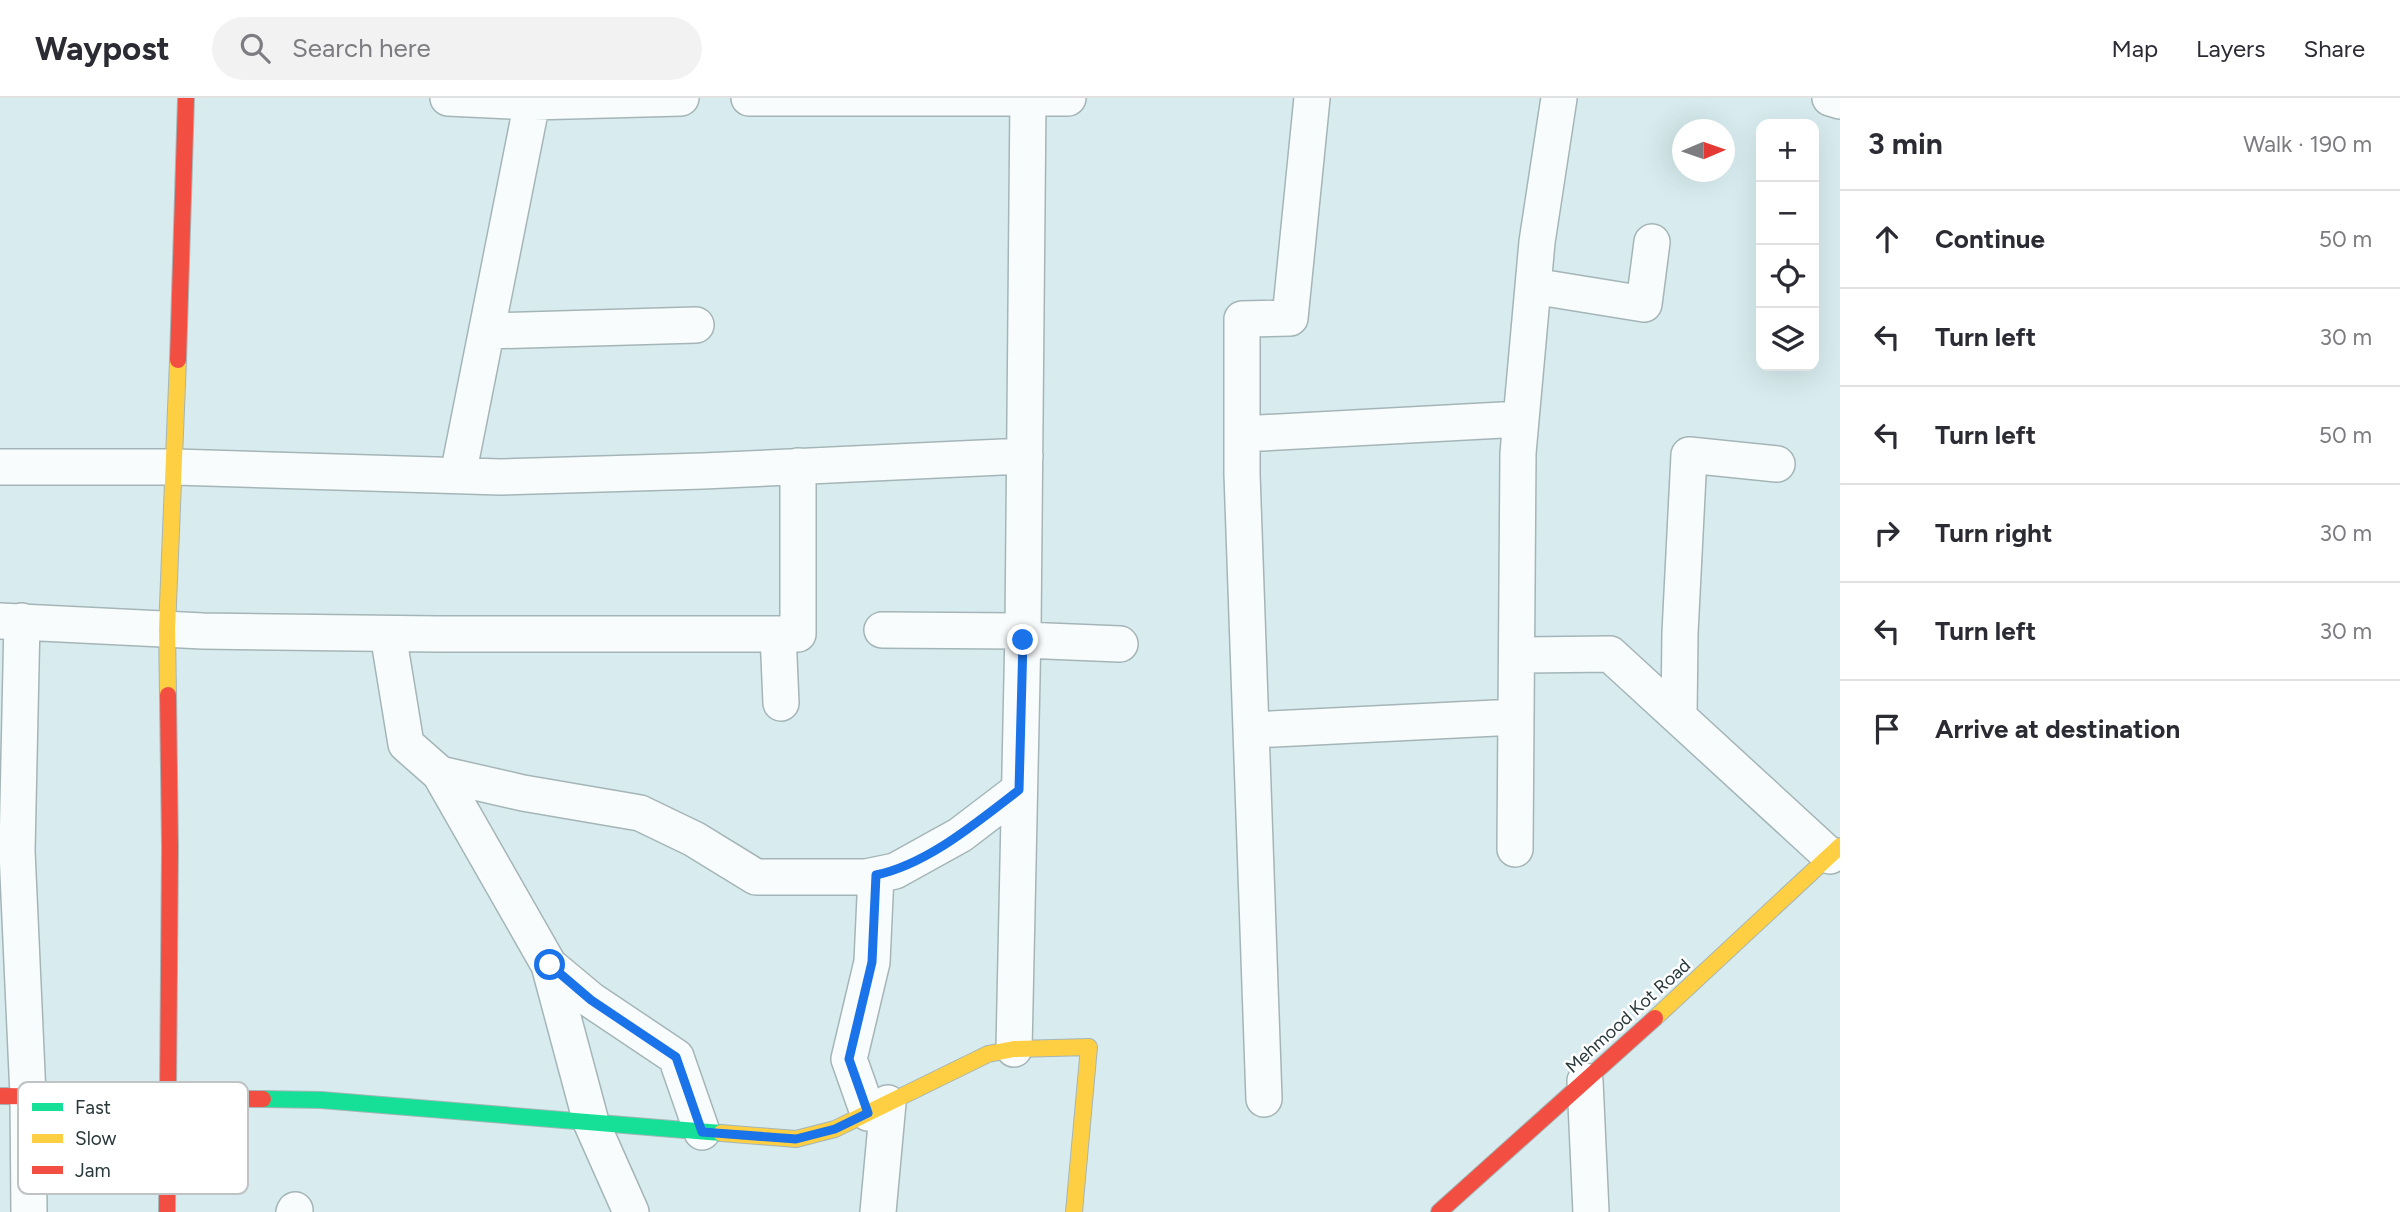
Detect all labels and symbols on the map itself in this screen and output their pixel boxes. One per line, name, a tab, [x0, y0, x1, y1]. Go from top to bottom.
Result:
north arrow	[1672, 119, 1735, 182]
route end	[1007, 624, 1038, 655]
route start	[534, 949, 565, 980]
street label: Mehmood Kot Road	[1561, 954, 1695, 1078]
legend	[18, 1082, 248, 1194]
text: Fast	[75, 1096, 111, 1119]
text: Slow	[75, 1127, 117, 1150]
text: Jam	[75, 1159, 111, 1182]

